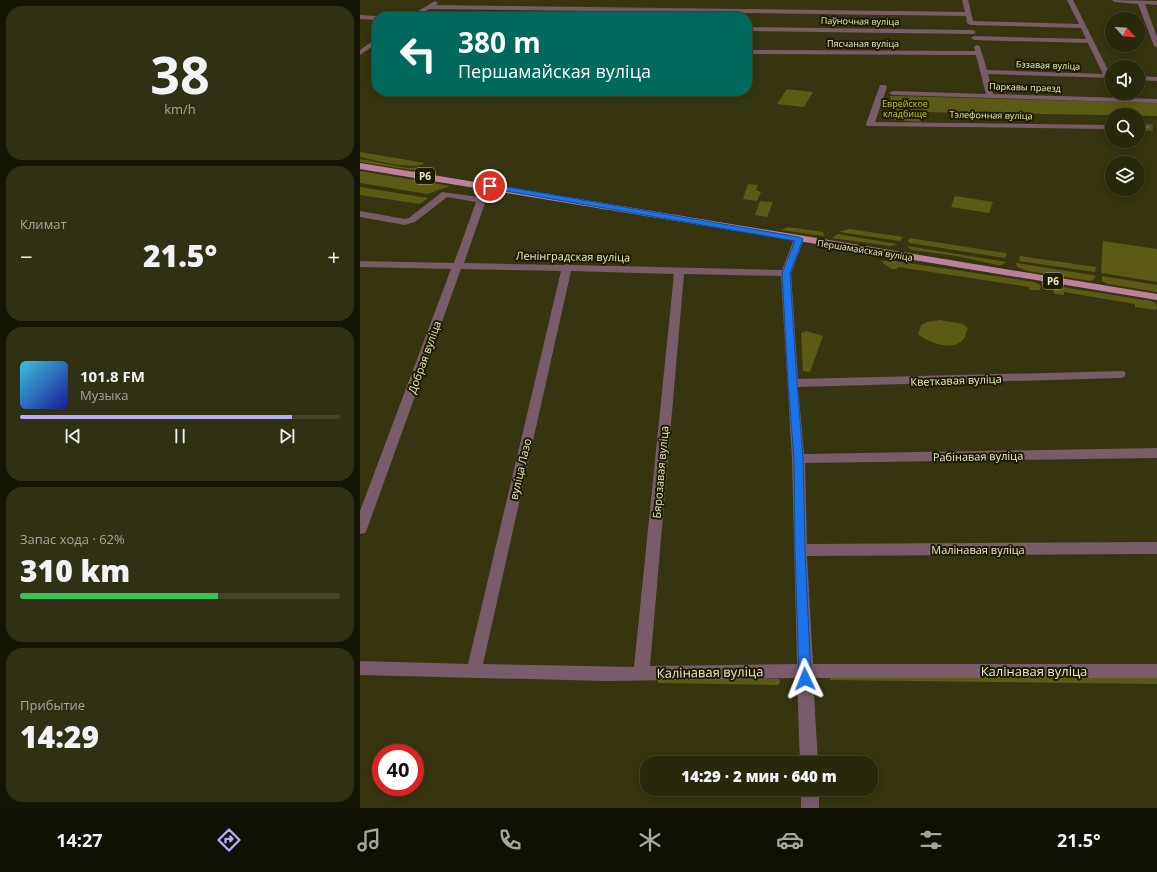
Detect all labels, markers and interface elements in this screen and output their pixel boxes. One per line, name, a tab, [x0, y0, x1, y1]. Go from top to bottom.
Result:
north arrow	[1105, 12, 1145, 52]
map controls	[1105, 12, 1145, 196]
street label: Паўночная вуліца	[821, 14, 899, 28]
text: 380 m	[458, 23, 541, 61]
icon: left	[392, 28, 444, 80]
street label: Пясчаная вуліца	[827, 37, 899, 50]
text: 38	[150, 38, 210, 109]
street label: Бэзавая вуліца	[1016, 57, 1080, 73]
text: Першамайская вуліца	[458, 59, 651, 83]
button: sound	[1105, 60, 1145, 100]
street label: Паркавы праезд	[989, 79, 1061, 95]
park label: Еврейское кладбище	[882, 97, 928, 120]
text: km/h	[164, 100, 196, 118]
street label: Тэлефонная вуліца	[949, 108, 1033, 122]
button: search	[1105, 108, 1145, 148]
button: layers	[1105, 156, 1145, 196]
road number: Р6	[415, 168, 435, 184]
pin	[473, 169, 507, 203]
icon: arrive	[479, 175, 501, 197]
text: Климат	[20, 215, 67, 233]
text: 21.5°	[143, 235, 217, 276]
street label: Першамайская вуліца	[816, 236, 914, 264]
text: −	[20, 241, 33, 271]
text: +	[327, 241, 340, 271]
street label: Ленінградская вуліца	[516, 248, 630, 264]
road number: Р6	[1043, 273, 1063, 289]
street label: Добрая вуліца	[404, 319, 444, 395]
text: 101.8 FM	[80, 366, 145, 386]
street label: Кветкавая вуліца	[910, 371, 1002, 389]
text: Музыка	[80, 386, 128, 404]
icon: previous	[62, 425, 84, 447]
icon: pause	[169, 425, 191, 447]
icon: next	[276, 425, 298, 447]
street label: Бярозавая вуліца	[648, 425, 672, 519]
street label: вуліца Лазо	[506, 436, 534, 501]
street label: Рабінавая вуліца	[933, 448, 1023, 464]
text: Запас хода · 62%	[20, 530, 125, 548]
street label: Малінавая вуліца	[931, 542, 1025, 557]
text: 310 km	[20, 550, 130, 591]
position arrow	[784, 658, 826, 700]
street label: Калінавая вуліца	[657, 662, 763, 682]
street label: Калінавая вуліца	[981, 662, 1087, 680]
text: Прибытие	[20, 696, 85, 714]
text: 14:29	[20, 716, 99, 757]
speed limit sign: 40	[372, 744, 424, 796]
text: 14:29 · 2 мин · 640 m	[681, 766, 837, 786]
icon: directions	[215, 826, 243, 854]
icon: music	[355, 826, 383, 854]
icon: phone	[496, 826, 524, 854]
icon: climate	[636, 826, 664, 854]
icon: car	[776, 826, 804, 854]
icon: filters	[917, 826, 945, 854]
text: 14:27	[56, 828, 102, 852]
text: 21.5°	[1057, 828, 1101, 852]

